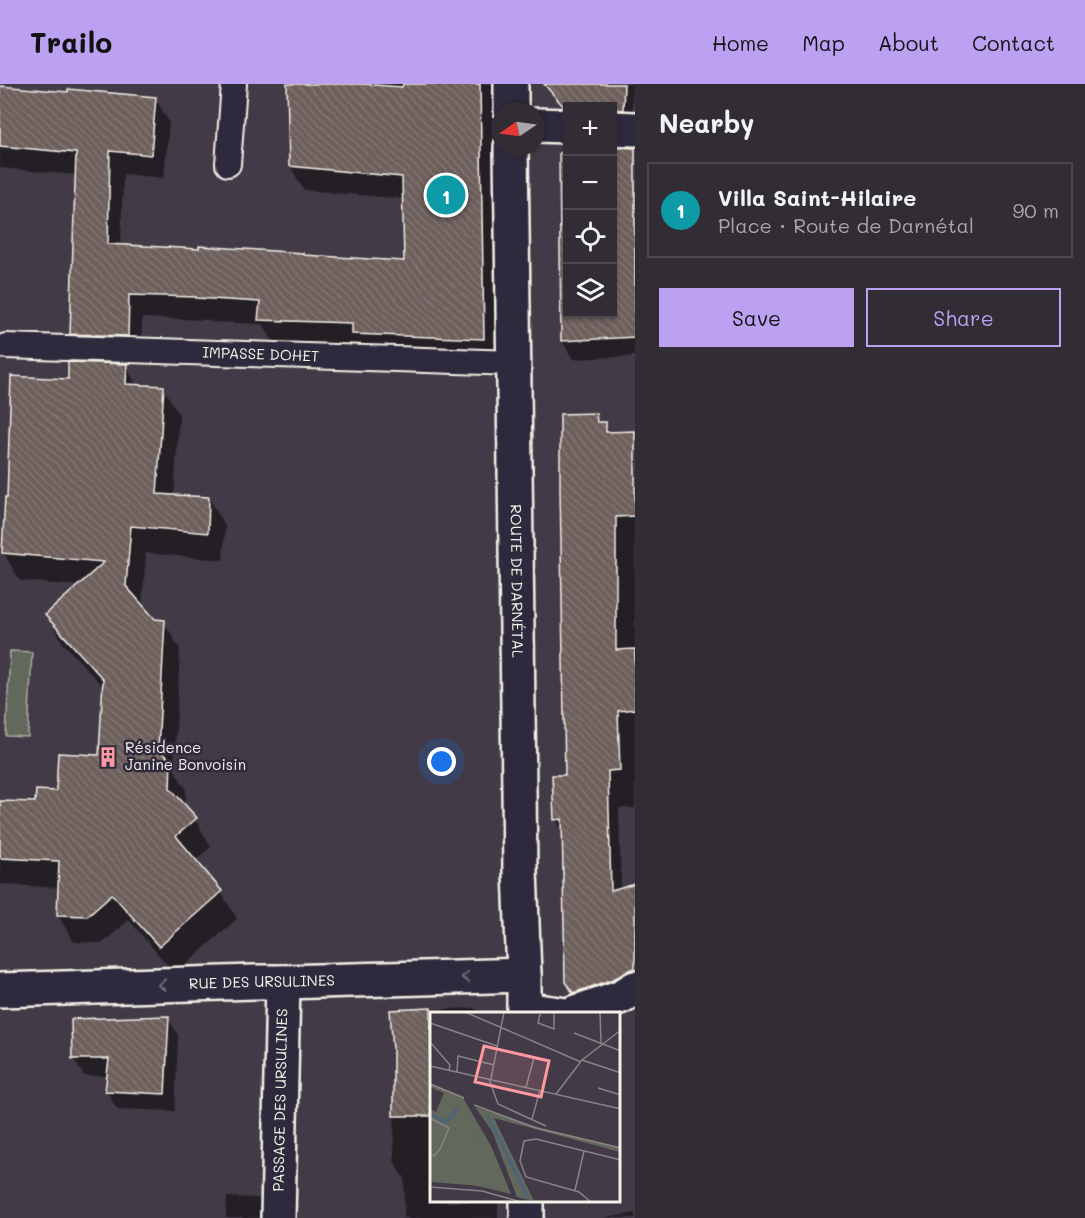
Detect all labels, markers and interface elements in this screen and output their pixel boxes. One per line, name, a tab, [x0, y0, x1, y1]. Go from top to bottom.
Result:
text: Trailo	[30, 24, 112, 60]
text: Home	[712, 29, 769, 56]
text: Map	[802, 29, 845, 56]
text: About	[878, 29, 939, 56]
text: Contact	[972, 29, 1055, 56]
north arrow	[491, 102, 545, 156]
map controls	[563, 102, 617, 318]
button: +	[563, 102, 617, 156]
text: Nearby	[659, 106, 754, 140]
button: −	[563, 156, 617, 210]
pin: 1	[426, 172, 466, 218]
text: Villa Saint-Hilaire	[718, 183, 916, 212]
text: 1	[676, 197, 685, 223]
text: 90 m	[1013, 197, 1059, 223]
button: locate	[563, 210, 617, 264]
text: Place · Route de Darnétal	[718, 212, 974, 238]
button: layers	[563, 264, 617, 318]
button: Save	[659, 288, 854, 347]
button: Share	[866, 288, 1061, 347]
street label: IMPASSE DOHET	[202, 342, 320, 365]
street label: ROUTE DE DARNÉTAL	[506, 504, 528, 658]
place label: Résidence Janine Bonvoisin	[125, 737, 246, 774]
building icon: Résidence Janine Bonvoisin	[96, 745, 120, 769]
your location	[427, 747, 456, 776]
street label: RUE DES URSULINES	[189, 969, 335, 993]
one-way arrow	[461, 971, 470, 983]
one-way arrow	[157, 978, 166, 991]
street label: PASSAGE DES URSULINES	[268, 1008, 291, 1192]
inset map	[430, 1012, 620, 1203]

